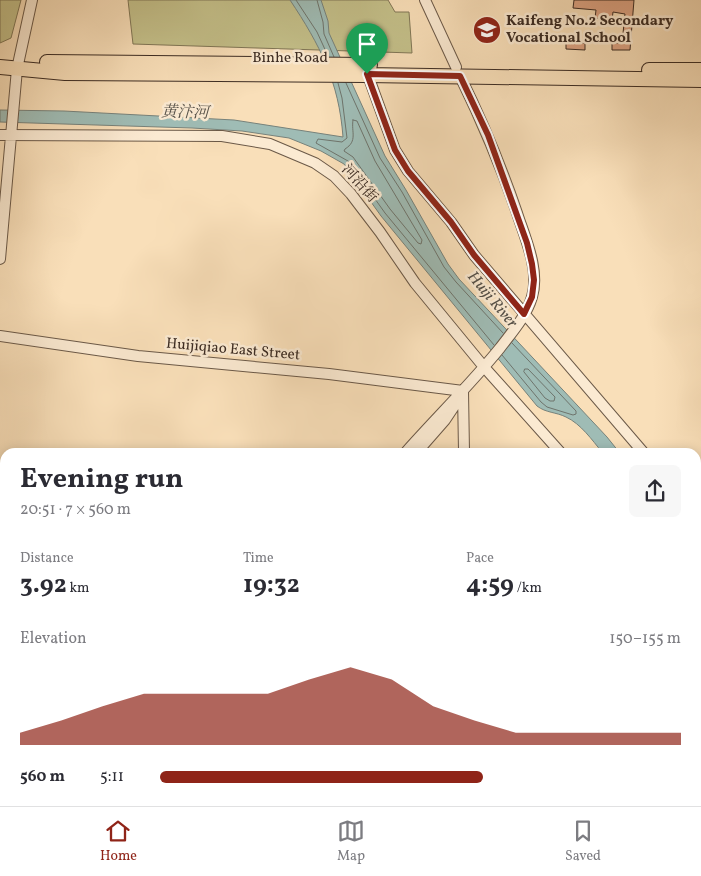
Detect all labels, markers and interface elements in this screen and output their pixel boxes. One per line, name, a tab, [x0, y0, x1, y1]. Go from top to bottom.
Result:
place label: Kaifeng No.2 Secondary Vocational School	[506, 11, 674, 49]
school or university icon: Kaifeng No.2 Secondary Vocational School	[472, 15, 502, 45]
pin	[346, 23, 388, 74]
icon: arrive	[353, 30, 381, 58]
street label: Binhe Road	[252, 48, 328, 69]
water label: 黄汴河	[161, 101, 212, 125]
street label: 河沿街	[336, 160, 382, 208]
water label: Huiji River	[462, 267, 523, 334]
street label: Huijiqiao East Street	[165, 334, 301, 366]
text: Evening run	[20, 460, 184, 499]
button: share	[629, 465, 681, 517]
text: 20:51 · 7 × 560 m	[20, 499, 131, 521]
text: Distance	[20, 549, 74, 568]
text: Time	[243, 549, 274, 568]
text: Pace	[466, 549, 494, 568]
text: 3.92	[20, 568, 67, 603]
text: 19:32	[243, 568, 300, 603]
text: 4:59	[466, 568, 514, 603]
text: km	[67, 579, 89, 598]
text: /km	[514, 579, 542, 598]
text: Elevation	[20, 628, 87, 650]
text: 150–155 m	[609, 628, 681, 650]
text: 560 m	[20, 766, 65, 788]
text: 5:11	[100, 766, 124, 788]
tab: Home	[100, 817, 137, 866]
tab: Map	[337, 817, 365, 866]
tab: Saved	[565, 817, 601, 866]

